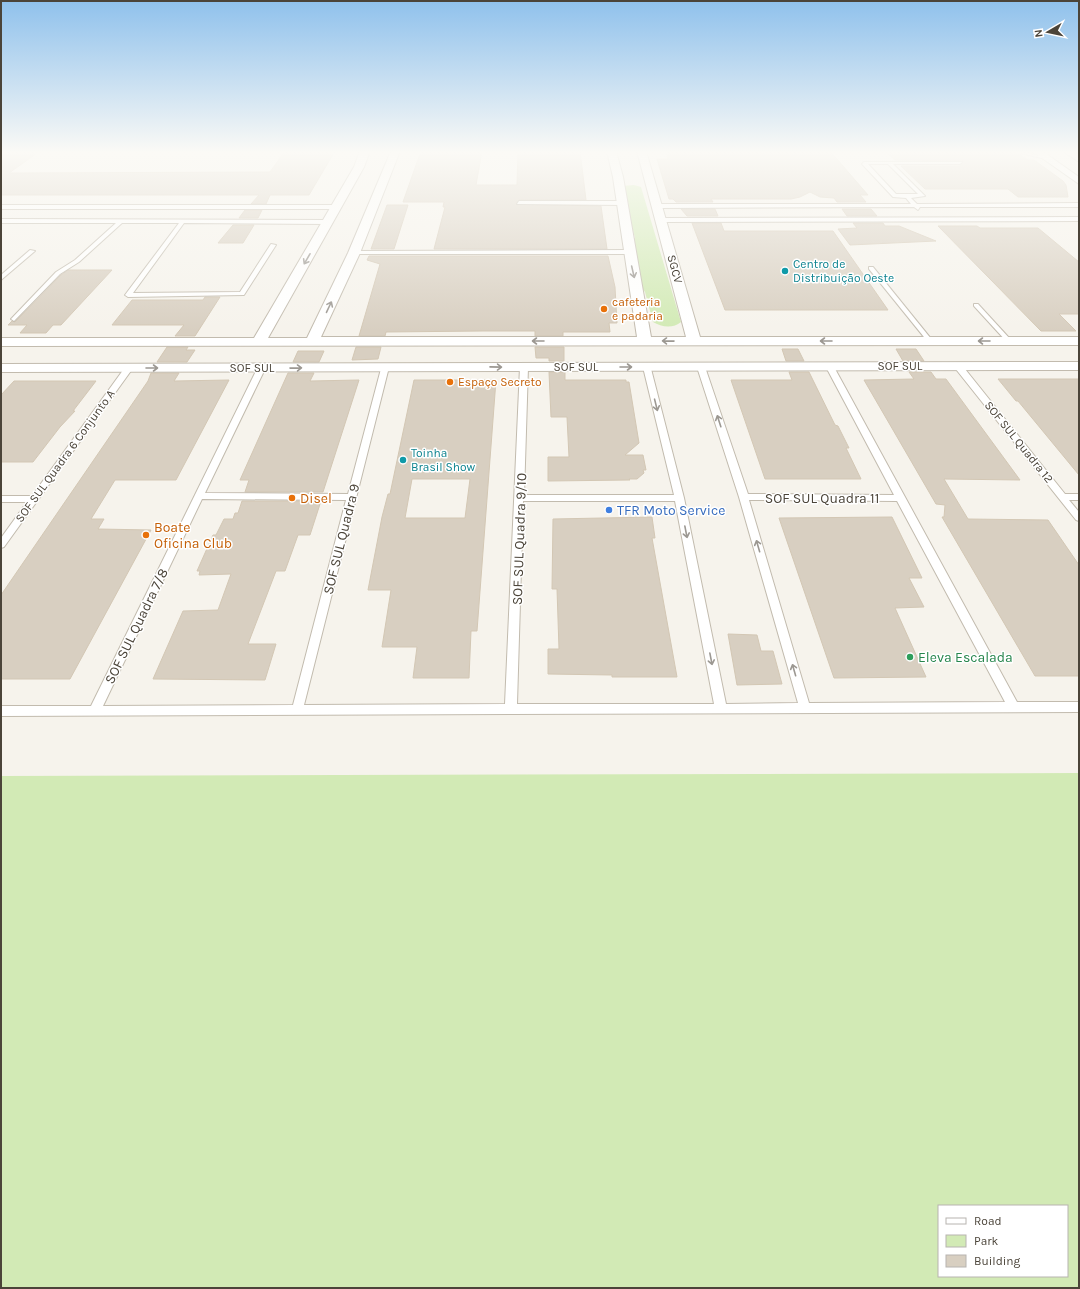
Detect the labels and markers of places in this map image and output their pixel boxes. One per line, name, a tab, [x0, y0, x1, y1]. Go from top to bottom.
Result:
place label: Centro de Distribuição Oeste	[793, 257, 894, 285]
marker: Centro de Distribuição Oeste	[780, 266, 790, 276]
place label: cafeteria e padaria	[612, 295, 663, 323]
marker: cafeteria e padaria	[599, 304, 609, 314]
place label: Espaço Secreto	[458, 375, 541, 389]
marker: Espaço Secreto	[445, 377, 455, 387]
place label: Toinha Brasil Show	[411, 446, 476, 474]
marker: Toinha Brasil Show	[398, 455, 408, 465]
place label: Disel	[300, 490, 332, 507]
marker: Disel	[287, 493, 297, 503]
place label: TFR Moto Service	[617, 502, 725, 519]
marker: TFR Moto Service	[604, 505, 614, 515]
place label: Boate Oficina Club	[154, 519, 232, 552]
marker: Boate Oficina Club	[141, 530, 151, 540]
place label: Eleva Escalada	[918, 649, 1013, 666]
marker: Eleva Escalada	[905, 652, 915, 662]

